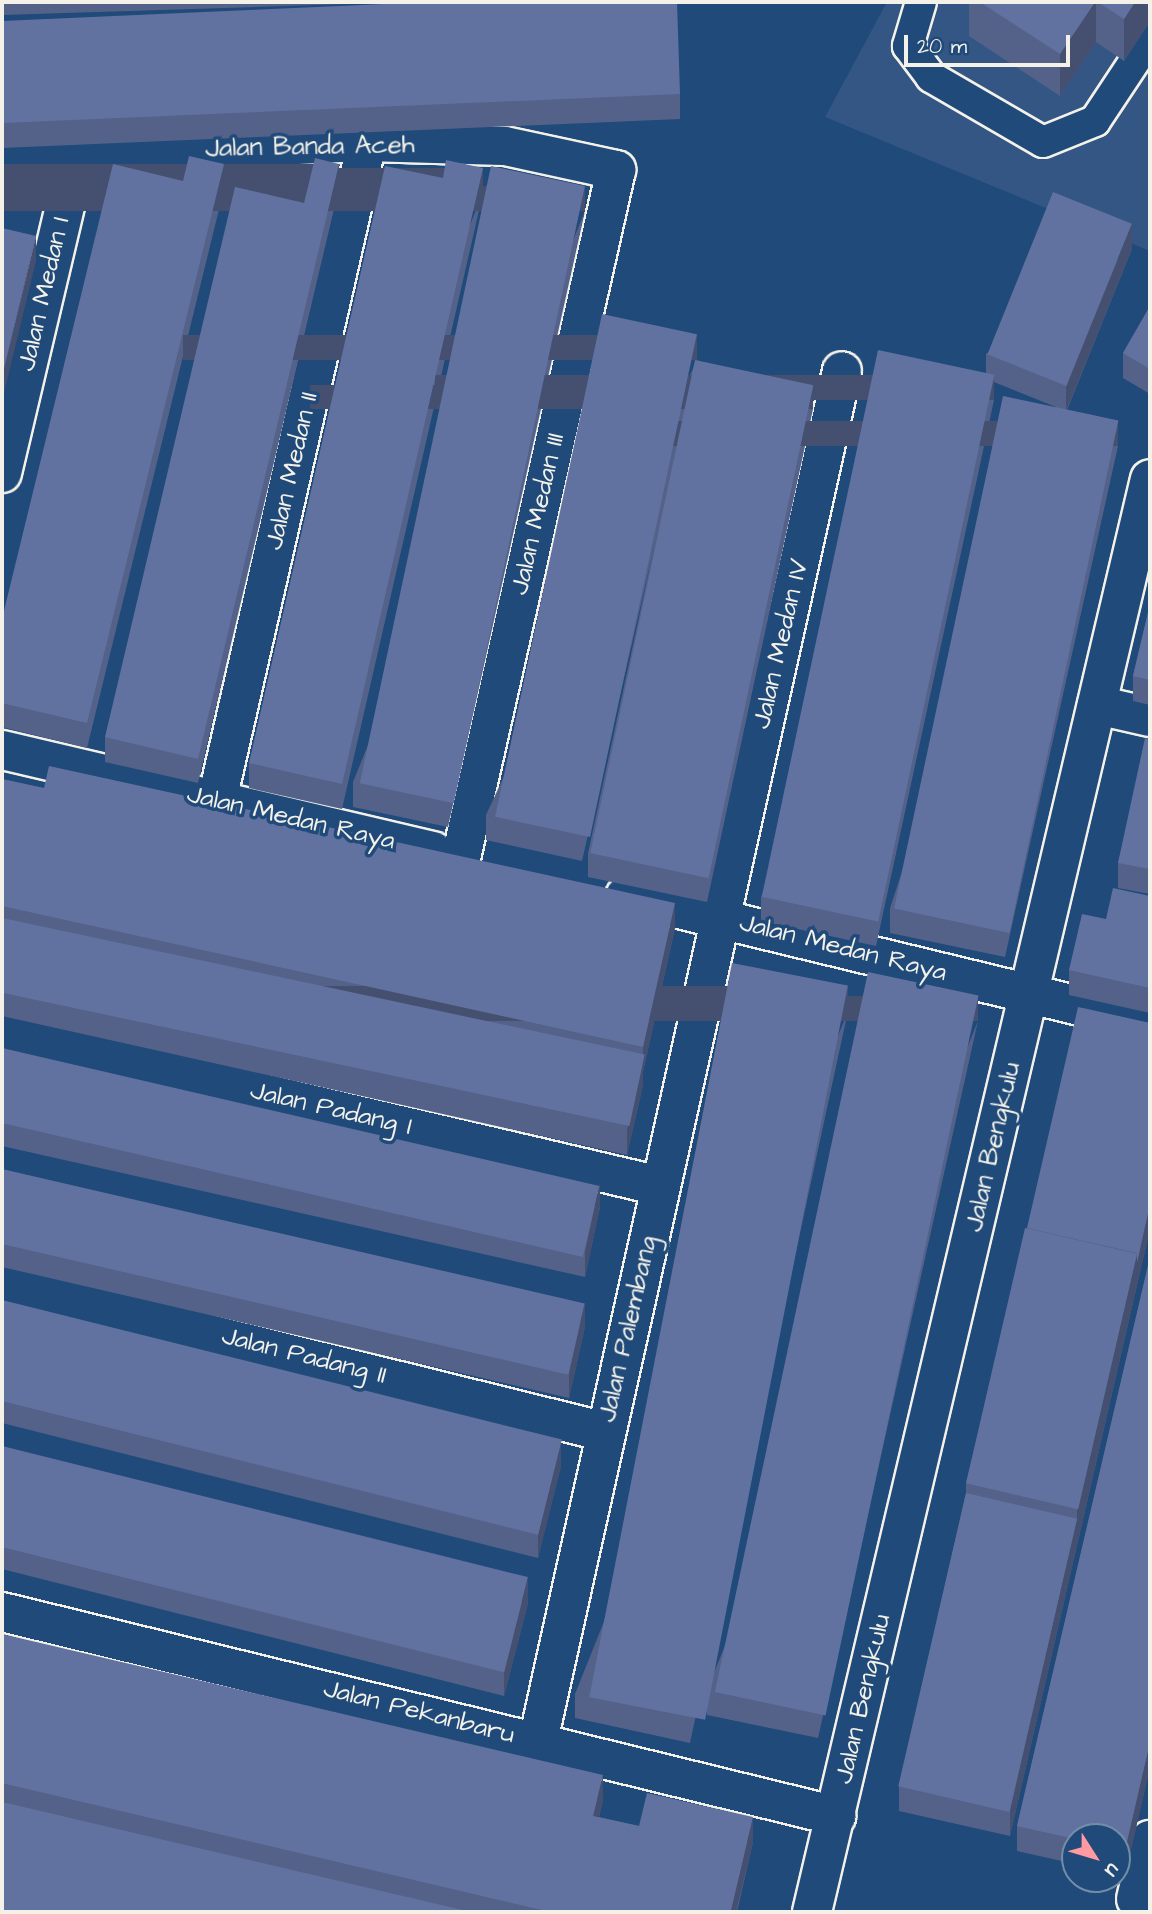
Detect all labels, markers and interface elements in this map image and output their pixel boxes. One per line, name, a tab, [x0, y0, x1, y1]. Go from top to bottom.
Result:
scale bar	[907, 21, 1073, 65]
text: 20 m	[917, 32, 967, 61]
street label: Jalan Banda Aceh	[205, 130, 415, 164]
street label: Jalan Medan I	[11, 214, 77, 374]
street label: Jalan Medan II	[259, 389, 325, 553]
street label: Jalan Medan III	[504, 430, 572, 598]
street label: Jalan Medan IV	[746, 556, 816, 732]
street label: Jalan Medan Raya	[184, 779, 398, 857]
street label: Jalan Medan Raya	[736, 907, 950, 989]
street label: Jalan Bengkulu	[958, 1059, 1028, 1235]
street label: Jalan Padang I	[247, 1075, 415, 1143]
street label: Jalan Palembang	[591, 1233, 665, 1425]
street label: Jalan Padang II	[218, 1320, 390, 1392]
street label: Jalan Bengkulu	[828, 1611, 898, 1787]
street label: Jalan Pekanbaru	[320, 1673, 518, 1751]
north arrow	[1061, 1823, 1131, 1893]
text: U	[1098, 1857, 1126, 1882]

